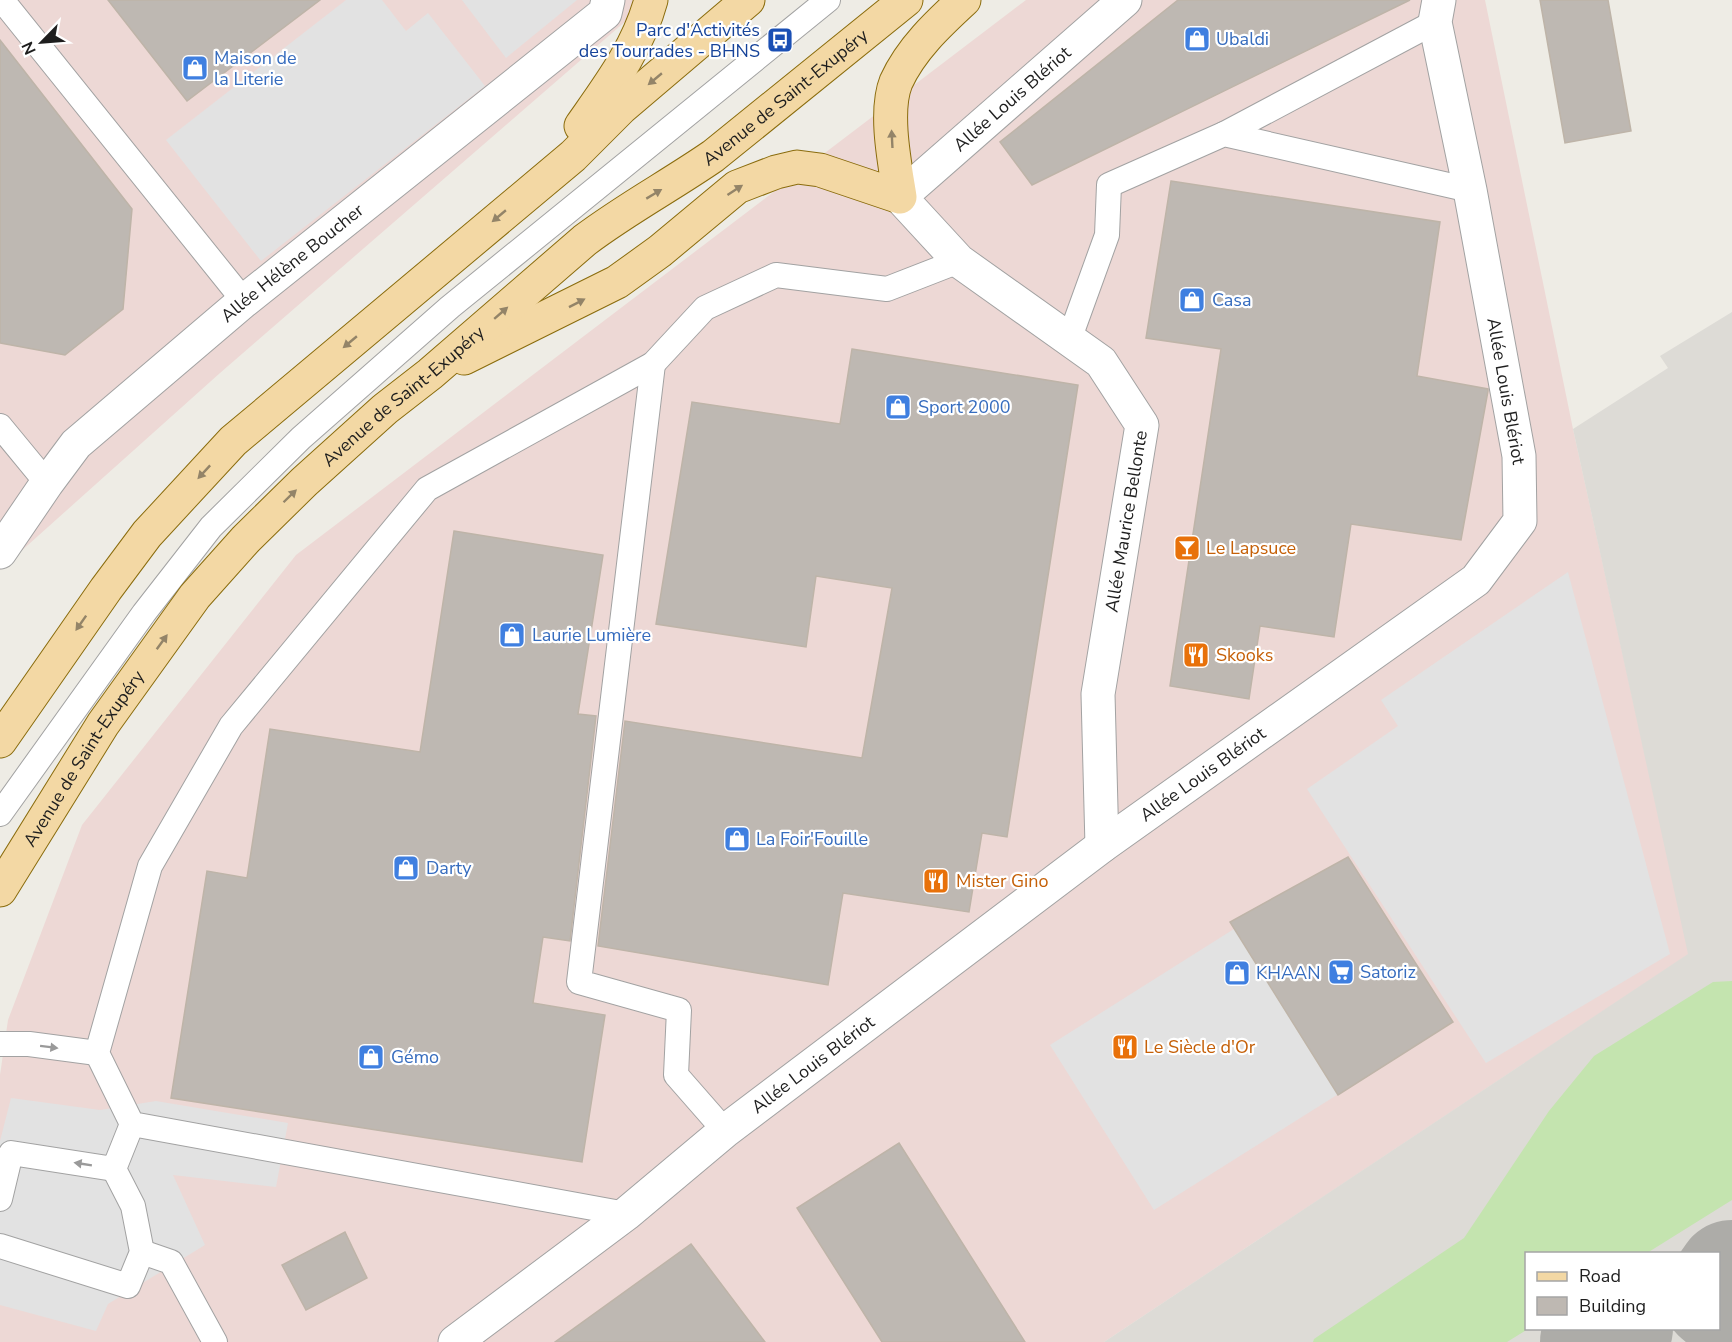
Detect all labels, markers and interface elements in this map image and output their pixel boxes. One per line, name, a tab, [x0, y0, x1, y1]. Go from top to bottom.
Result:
north arrow	[12, 12, 72, 72]
place label: Parc d'Activités des Tourrades - BHNS	[579, 18, 760, 63]
street label: Avenue de Saint-Exupéry	[698, 23, 874, 171]
shop icon: Ubaldi	[1182, 24, 1212, 54]
bus stop icon: Parc d'Activités des Tourrades - BHNS	[765, 25, 795, 55]
place label: Ubaldi	[1216, 27, 1269, 51]
text: N	[17, 38, 42, 58]
street label: Allée Louis Blériot	[948, 40, 1076, 157]
place label: Maison de la Literie	[214, 46, 297, 91]
shop icon: Maison de la Literie	[180, 53, 210, 83]
one-way arrow	[647, 72, 663, 85]
one-way arrow	[887, 130, 896, 149]
one-way arrow	[727, 185, 743, 196]
one-way arrow	[646, 188, 662, 199]
street label: Allée Hélène Boucher	[216, 198, 369, 328]
one-way arrow	[491, 210, 507, 223]
shop icon: Casa	[1177, 285, 1207, 315]
place label: Casa	[1212, 288, 1252, 312]
one-way arrow	[568, 298, 585, 307]
one-way arrow	[493, 306, 508, 320]
street label: Allée Louis Blériot	[1481, 316, 1531, 467]
street label: Avenue de Saint-Exupéry	[317, 320, 490, 472]
one-way arrow	[342, 336, 358, 349]
shop icon: Sport 2000	[883, 392, 913, 422]
place label: Sport 2000	[918, 395, 1011, 419]
street label: Allée Maurice Bellonte	[1100, 429, 1153, 614]
one-way arrow	[198, 464, 212, 478]
one-way arrow	[282, 489, 296, 503]
bar icon: Le Lapsuce	[1172, 533, 1202, 563]
place label: Le Lapsuce	[1206, 536, 1296, 560]
one-way arrow	[76, 615, 88, 630]
shop icon: Laurie Lumière	[497, 620, 527, 650]
place label: Laurie Lumière	[532, 623, 651, 647]
one-way arrow	[156, 635, 168, 651]
restaurant icon: Skooks	[1181, 640, 1211, 670]
place label: Skooks	[1216, 643, 1273, 667]
street label: Avenue de Saint-Exupéry	[18, 665, 150, 851]
street label: Allée Louis Blériot	[1135, 721, 1271, 827]
shop icon: La Foir'Fouille	[722, 824, 752, 854]
place label: La Foir'Fouille	[756, 827, 868, 851]
shop icon: Darty	[391, 853, 421, 883]
place label: Darty	[426, 856, 472, 880]
restaurant icon: Mister Gino	[921, 866, 951, 896]
place label: Mister Gino	[956, 869, 1048, 893]
supermarket icon: Satoriz	[1326, 957, 1356, 987]
shop icon: KHAAN	[1222, 958, 1252, 988]
place label: Satoriz	[1360, 960, 1416, 984]
place label: KHAAN	[1256, 961, 1321, 985]
street label: Allée Louis Blériot	[746, 1010, 880, 1119]
restaurant icon: Le Siècle d'Or	[1110, 1032, 1140, 1062]
place label: Le Siècle d'Or	[1144, 1035, 1256, 1059]
one-way arrow	[39, 1042, 58, 1052]
shop icon: Gémo	[356, 1042, 386, 1072]
place label: Gémo	[391, 1045, 439, 1069]
one-way arrow	[74, 1159, 93, 1168]
legend	[1525, 1252, 1720, 1330]
text: Road	[1579, 1264, 1621, 1288]
text: Building	[1579, 1294, 1646, 1318]

